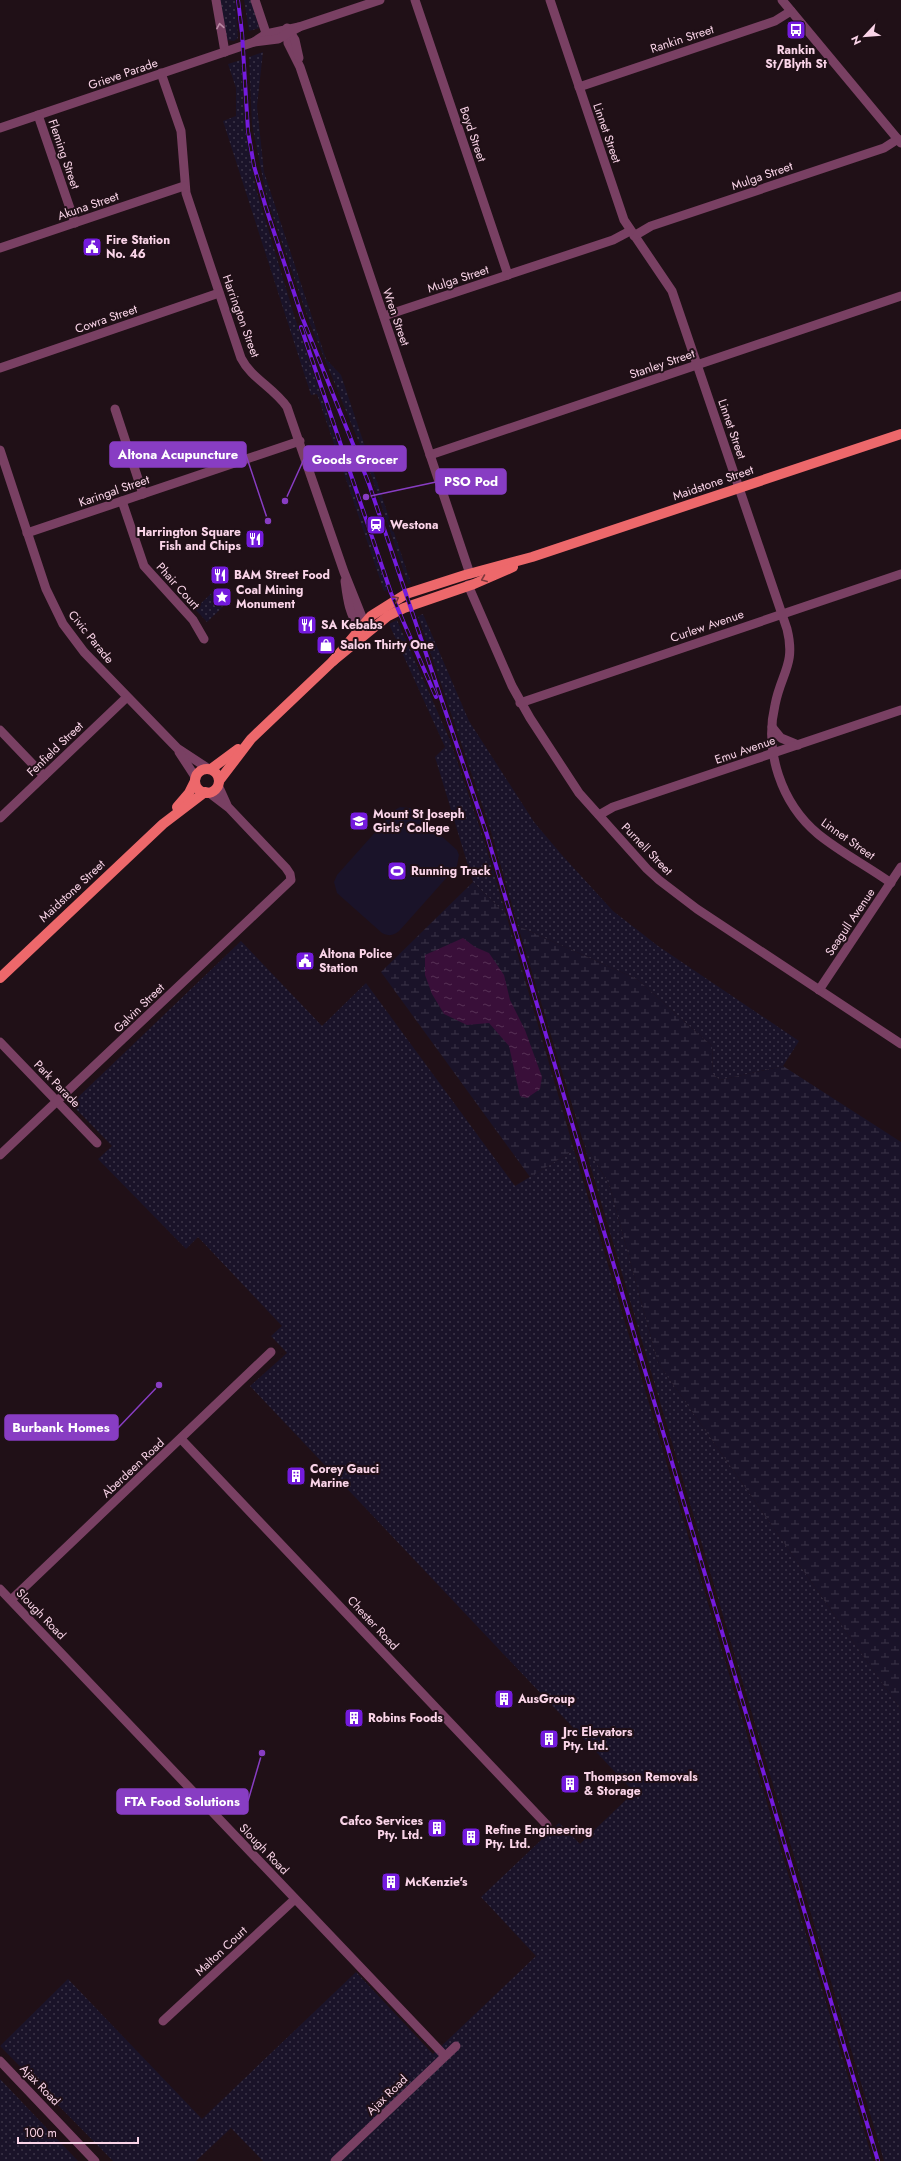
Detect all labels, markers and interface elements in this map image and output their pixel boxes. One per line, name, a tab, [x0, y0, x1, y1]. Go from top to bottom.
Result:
north arrow	[845, 16, 885, 56]
bus stop icon: Rankin St/Blyth St	[785, 19, 807, 41]
street label: Rankin Street	[648, 20, 716, 58]
one-way arrow	[217, 23, 225, 29]
text: N	[847, 33, 865, 48]
place label: Rankin St/Blyth St	[765, 41, 827, 73]
street label: Grieve Parade	[86, 54, 160, 94]
street label: Linnet Street	[588, 101, 626, 166]
street label: Boyd Street	[455, 104, 491, 164]
street label: Fleming Street	[44, 117, 84, 191]
street label: Mulga Street	[729, 157, 795, 195]
street label: Akuna Street	[55, 187, 121, 225]
place label: Fire Station No. 46	[106, 231, 170, 263]
public building icon: Fire Station No. 46	[81, 236, 103, 258]
street label: Mulga Street	[425, 261, 491, 297]
street label: Harrington Street	[218, 272, 264, 360]
street label: Wren Street	[378, 286, 414, 348]
street label: Cowra Street	[72, 300, 140, 338]
street label: Stanley Street	[627, 344, 697, 384]
street label: Linnet Street	[713, 397, 751, 462]
callout: Altona Acupuncture	[110, 442, 246, 467]
text: Altona Acupuncture	[117, 445, 239, 464]
callout: Goods Grocer	[304, 446, 406, 471]
text: Goods Grocer	[312, 450, 399, 469]
street label: Maidstone Street	[670, 461, 756, 505]
callout: PSO Pod	[436, 469, 506, 494]
street label: Karingal Street	[76, 470, 152, 512]
text: PSO Pod	[444, 472, 498, 491]
station icon: Westona	[365, 514, 387, 536]
place label: Westona	[390, 516, 438, 534]
place label: Harrington Square Fish and Chips	[136, 523, 242, 555]
restaurant icon: Harrington Square Fish and Chips	[244, 528, 266, 550]
street label: Phair Court	[152, 559, 204, 613]
restaurant icon: BAM Street Food	[209, 564, 231, 586]
place label: BAM Street Food	[234, 566, 330, 584]
one-way arrow	[481, 575, 488, 583]
place label: Coal Mining Monument	[236, 581, 303, 613]
place icon: Coal Mining Monument	[211, 586, 233, 608]
one-way arrow	[392, 597, 399, 604]
street label: Curlew Avenue	[668, 605, 746, 647]
street label: Civic Parade	[64, 606, 118, 668]
restaurant icon: SA Kebabs	[296, 614, 318, 636]
place label: SA Kebabs	[321, 616, 383, 634]
shop icon: Salon Thirty One	[315, 634, 337, 656]
place label: Salon Thirty One	[340, 636, 434, 654]
street label: Fenfield Street	[23, 717, 87, 781]
street label: Emu Avenue	[712, 731, 778, 769]
place label: Mount St Joseph Girls' College	[373, 805, 465, 837]
school or university icon: Mount St Joseph Girls' College	[348, 810, 370, 832]
street label: Linnet Street	[817, 814, 879, 864]
street label: Purnell Street	[617, 819, 677, 879]
street label: Maidstone Street	[35, 856, 109, 926]
sports icon: Running Track	[386, 860, 408, 882]
place label: Running Track	[411, 862, 491, 880]
street label: Seagull Avenue	[821, 885, 879, 959]
place label: Altona Police Station	[318, 945, 393, 977]
public building icon: Altona Police Station	[294, 950, 316, 972]
street label: Galvin Street	[109, 979, 169, 1037]
street label: Park Parade	[30, 1056, 84, 1112]
callout: Burbank Homes	[5, 1415, 118, 1440]
text: Burbank Homes	[12, 1418, 110, 1437]
street label: Aberdeen Road	[98, 1434, 168, 1502]
place label: Corey Gauci Marine	[310, 1460, 379, 1492]
building icon: Corey Gauci Marine	[285, 1465, 307, 1487]
street label: Slough Road	[12, 1584, 70, 1644]
street label: Chester Road	[343, 1592, 403, 1654]
building icon: AusGroup	[493, 1688, 515, 1710]
place label: AusGroup	[517, 1690, 575, 1708]
building icon: Robins Foods	[343, 1707, 365, 1729]
place label: Robins Foods	[368, 1709, 443, 1727]
place label: Jrc Elevators Pty. Ltd.	[561, 1723, 633, 1755]
building icon: Jrc Elevators Pty. Ltd.	[538, 1728, 560, 1750]
place label: Thompson Removals & Storage	[584, 1768, 698, 1800]
building icon: Thompson Removals & Storage	[559, 1773, 581, 1795]
callout: FTA Food Solutions	[117, 1789, 248, 1814]
text: FTA Food Solutions	[124, 1792, 240, 1811]
place label: Cafco Services Pty. Ltd.	[340, 1812, 424, 1844]
building icon: Cafco Services Pty. Ltd.	[426, 1817, 448, 1839]
street label: Slough Road	[235, 1819, 293, 1879]
place label: Refine Engineering Pty. Ltd.	[485, 1821, 592, 1853]
building icon: Refine Engineering Pty. Ltd.	[460, 1826, 482, 1848]
building icon: McKenzie's	[380, 1871, 402, 1893]
place label: McKenzie's	[405, 1873, 468, 1891]
street label: Malton Court	[191, 1922, 251, 1980]
street label: Ajax Road	[16, 2060, 64, 2110]
street label: Ajax Road	[362, 2071, 412, 2119]
scale bar	[18, 2119, 138, 2145]
text: 100 m	[24, 2124, 57, 2142]

